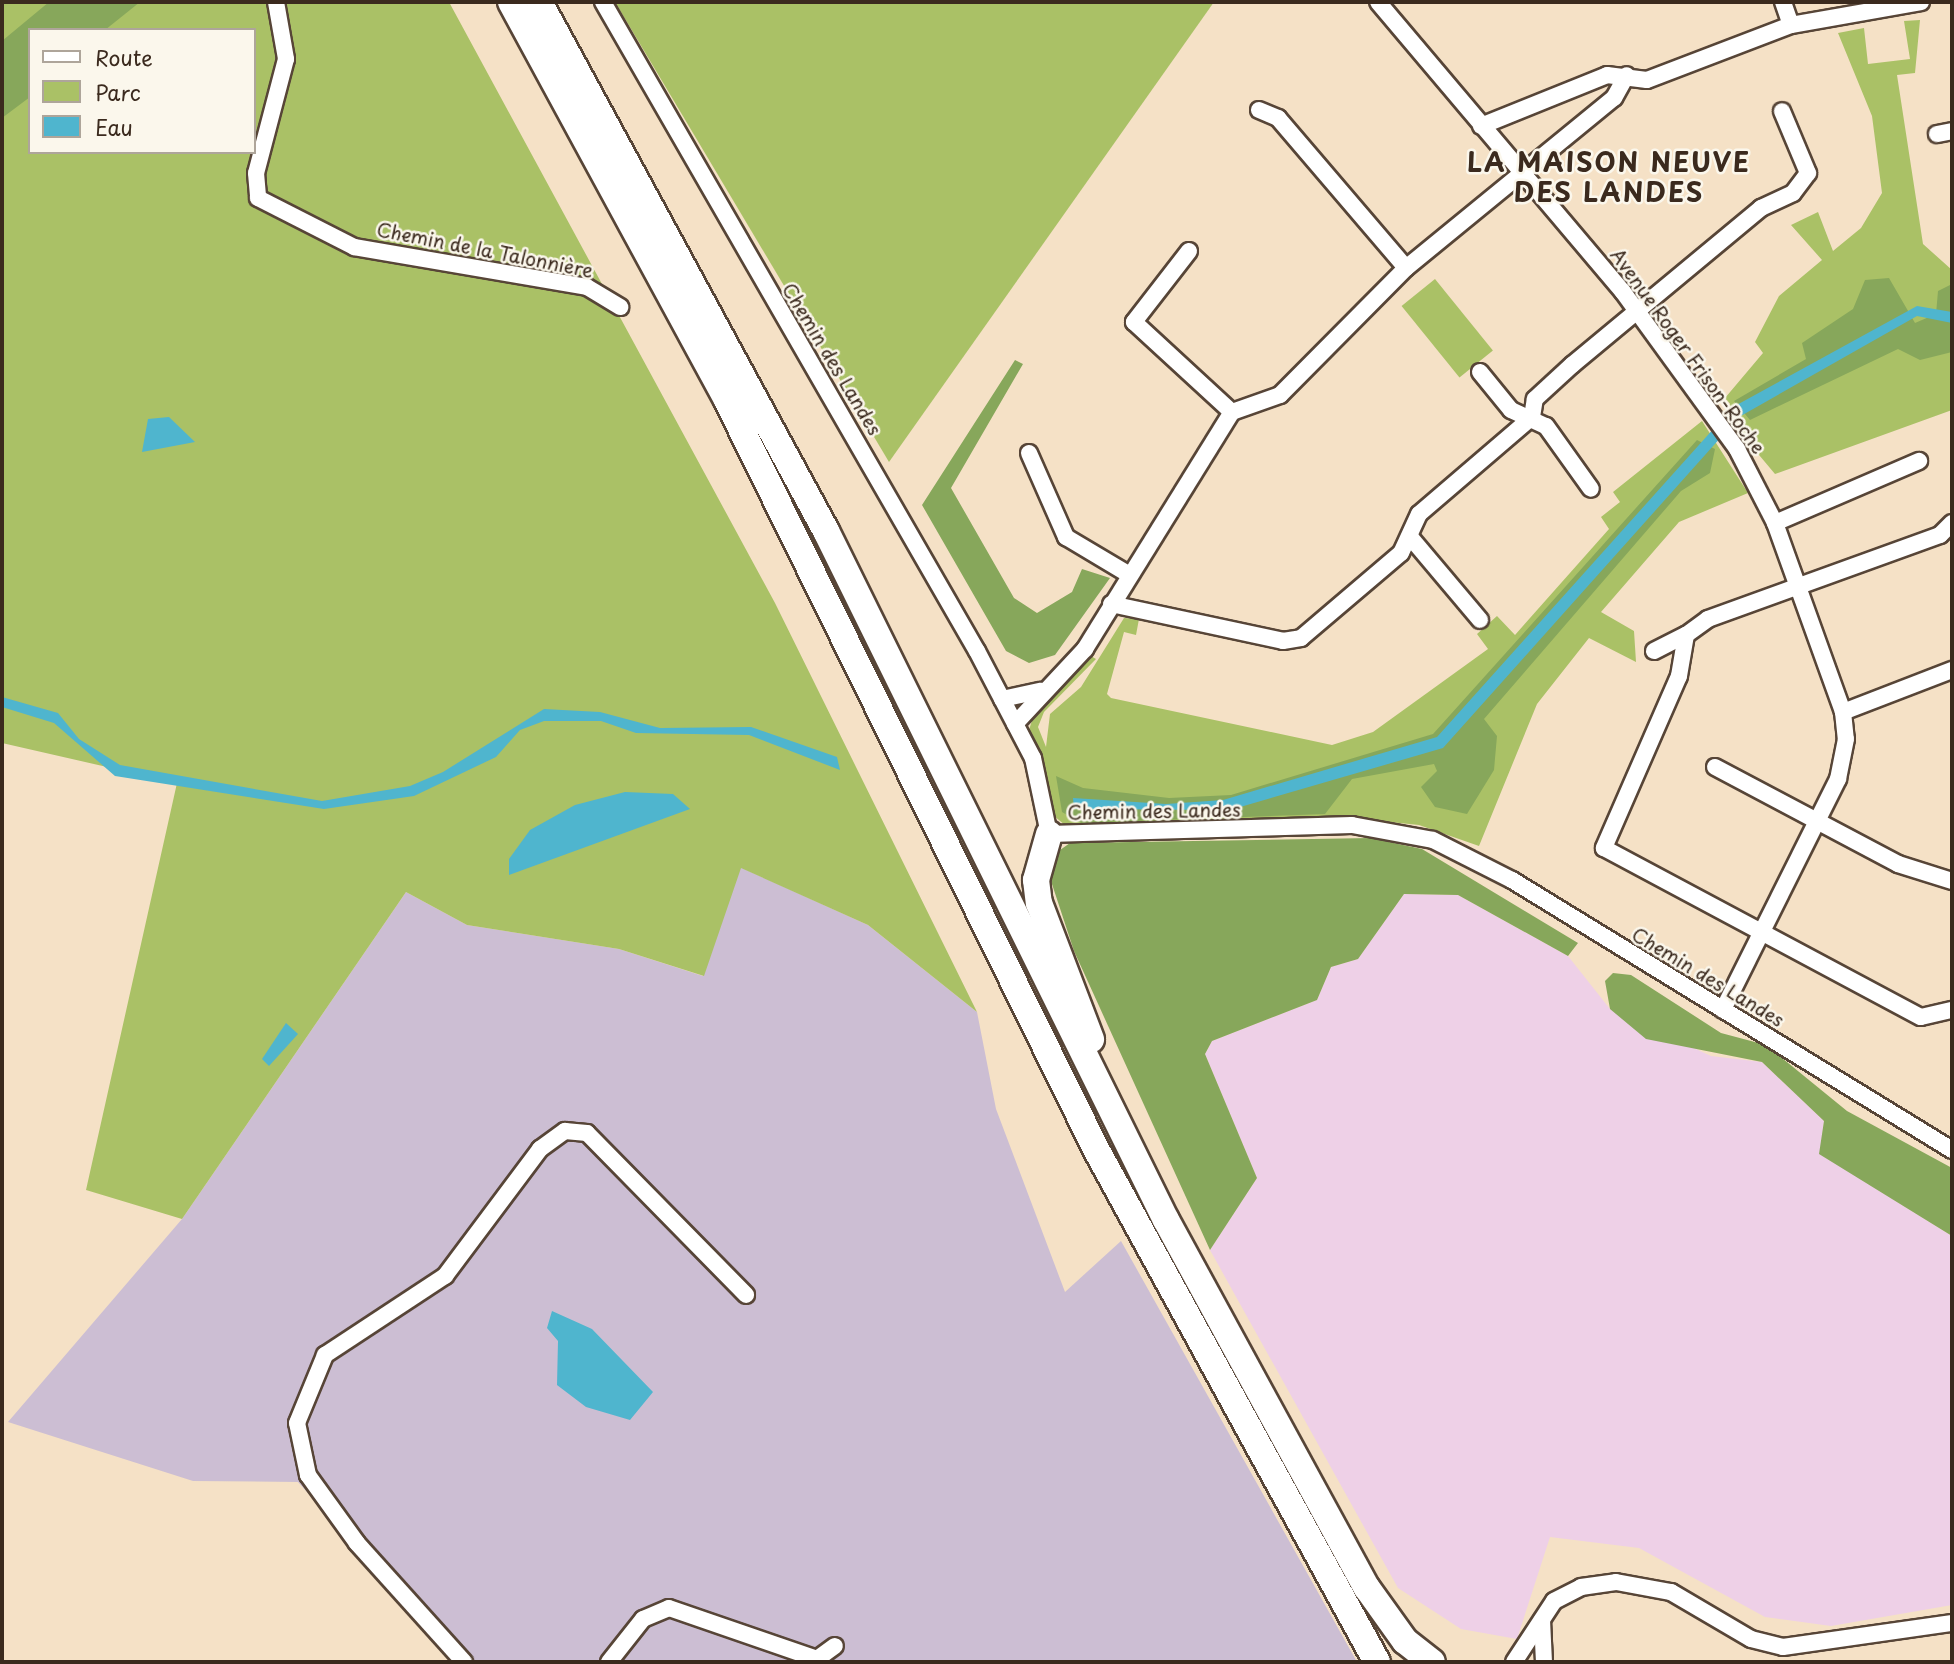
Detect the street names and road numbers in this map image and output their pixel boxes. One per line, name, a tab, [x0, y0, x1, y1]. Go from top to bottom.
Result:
street label: Chemin de la Talonnière	[374, 218, 596, 282]
street label: Avenue Roger Frison-Roche	[1606, 244, 1770, 458]
street label: Chemin des Landes	[778, 279, 886, 439]
street label: Chemin des Landes	[1067, 798, 1241, 824]
street label: Chemin des Landes	[1628, 923, 1788, 1031]

